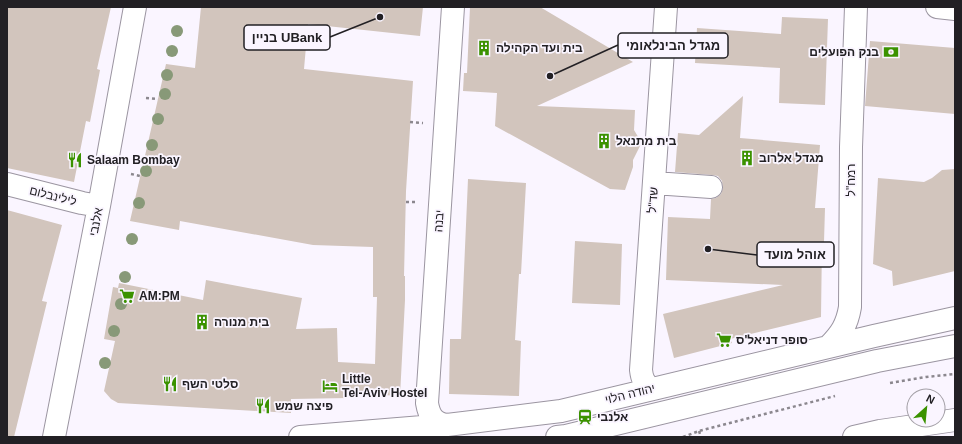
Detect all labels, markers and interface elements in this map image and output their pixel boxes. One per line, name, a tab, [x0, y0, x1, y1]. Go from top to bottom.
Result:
callout: בניין UBank	[244, 25, 330, 50]
text: בניין UBank	[252, 30, 323, 45]
callout: מגדל הבינלאומי	[618, 33, 728, 58]
text: מגדל הבינלאומי	[626, 38, 720, 53]
building icon: בית ועד הקהילה	[475, 39, 493, 57]
place label: בית ועד הקהילה	[496, 41, 583, 55]
bank icon: בנק הפועלים	[882, 43, 900, 61]
place label: בנק הפועלים	[809, 45, 879, 59]
building icon: בית מתנאל	[595, 132, 613, 150]
place label: בית מתנאל	[616, 134, 677, 148]
building icon: מגדל אלרוב	[738, 149, 756, 167]
restaurant icon: Salaam Bombay	[66, 151, 84, 169]
place label: מגדל אלרוב	[759, 151, 824, 165]
place label: Salaam Bombay	[87, 153, 180, 167]
street label: רמח"ל	[844, 164, 858, 196]
street label: לילינבלום	[28, 183, 78, 209]
street label: שד"ל	[645, 186, 661, 213]
street label: אלנבי	[86, 206, 106, 237]
street label: יבנה	[431, 209, 447, 233]
callout: אוהל מועד	[757, 242, 834, 267]
text: אוהל מועד	[764, 247, 826, 262]
supermarket icon: AM:PM	[118, 287, 136, 305]
place label: AM:PM	[139, 289, 180, 303]
building icon: בית מנורה	[193, 313, 211, 331]
place label: בית מנורה	[214, 315, 270, 329]
supermarket icon: סופר דניאל'ס	[715, 331, 733, 349]
place label: סופר דניאל'ס	[736, 333, 808, 347]
place label: Little Tel-Aviv Hostel	[342, 372, 427, 400]
restaurant icon: סלטי השף	[161, 375, 179, 393]
place label: סלטי השף	[182, 377, 238, 391]
hotel icon: Little Tel-Aviv Hostel	[321, 377, 339, 395]
street label: יהודה הלוי	[604, 381, 656, 407]
north arrow	[906, 388, 946, 428]
text: N	[924, 392, 937, 406]
restaurant icon: פיצה שמש	[254, 397, 272, 415]
place label: פיצה שמש	[275, 399, 333, 413]
station icon: אלנבי	[576, 408, 594, 426]
place label: אלנבי	[597, 410, 628, 424]

